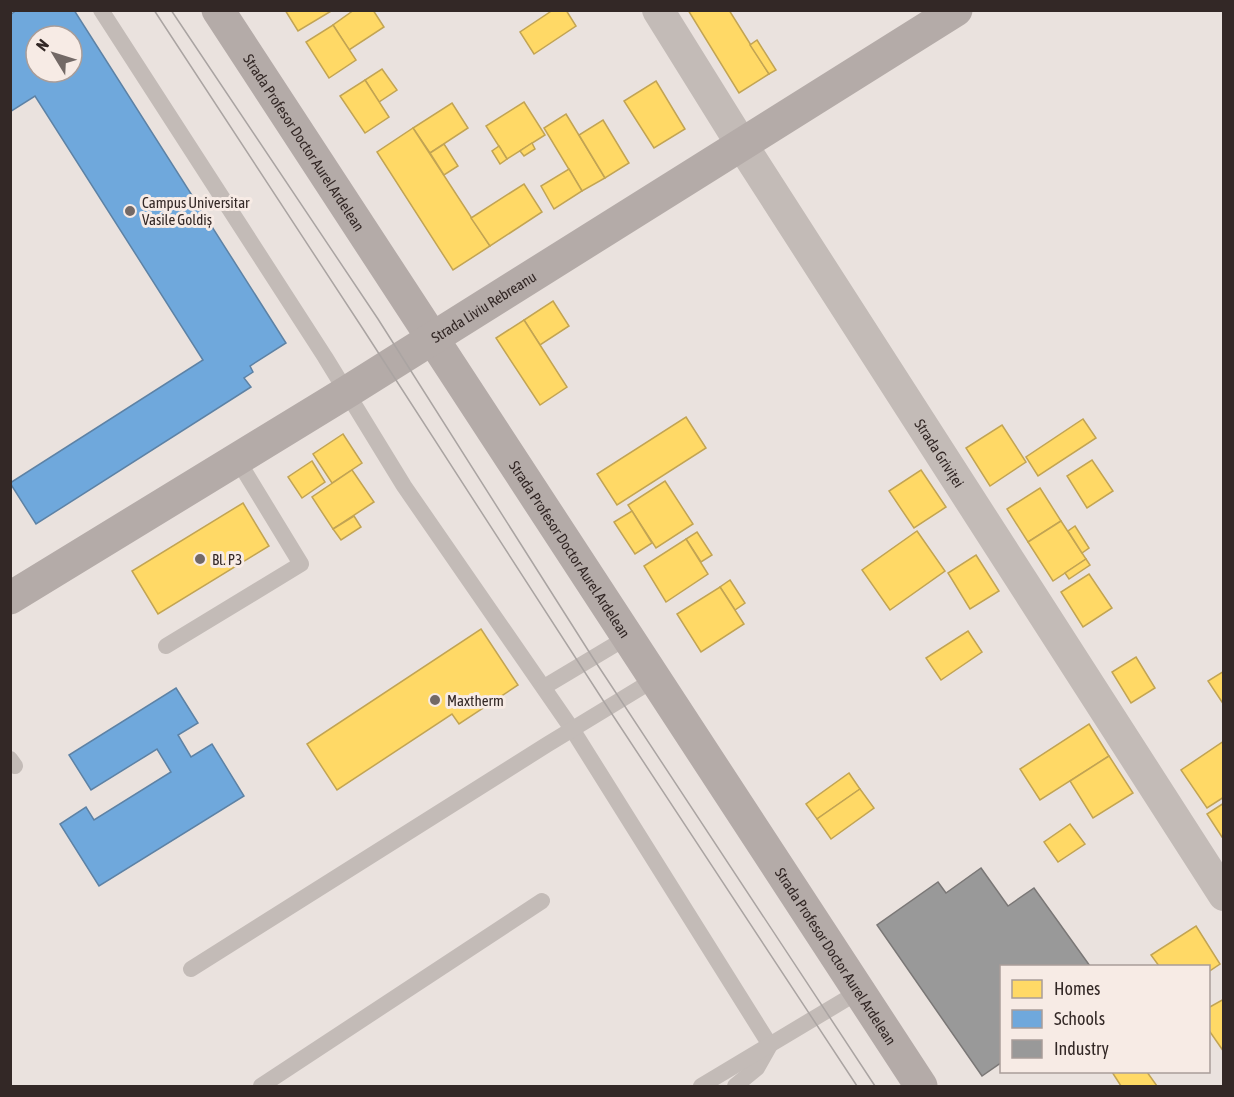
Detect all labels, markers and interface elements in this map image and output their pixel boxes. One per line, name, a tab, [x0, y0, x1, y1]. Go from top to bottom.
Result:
north arrow	[24, 24, 84, 84]
text: N	[32, 35, 52, 54]
street label: Strada Profesor Doctor Aurel Ardelean	[240, 51, 368, 234]
place label: Campus Universitar Vasile Goldiș	[142, 194, 250, 228]
marker: Campus Universitar Vasile Goldiș	[123, 204, 137, 218]
street label: Strada Liviu Rebreanu	[428, 267, 539, 346]
street label: Strada Griviței	[912, 416, 968, 490]
street label: Strada Profesor Doctor Aurel Ardelean	[506, 457, 634, 641]
place label: Bl. P3	[212, 551, 242, 568]
marker: Bl. P3	[193, 552, 207, 566]
place label: Maxtherm	[447, 692, 504, 709]
marker: Maxtherm	[428, 693, 442, 707]
street label: Strada Profesor Doctor Aurel Ardelean	[772, 864, 900, 1048]
legend	[1000, 965, 1210, 1073]
text: Homes	[1054, 978, 1100, 999]
text: Schools	[1054, 1008, 1105, 1029]
text: Industry	[1054, 1038, 1109, 1059]

